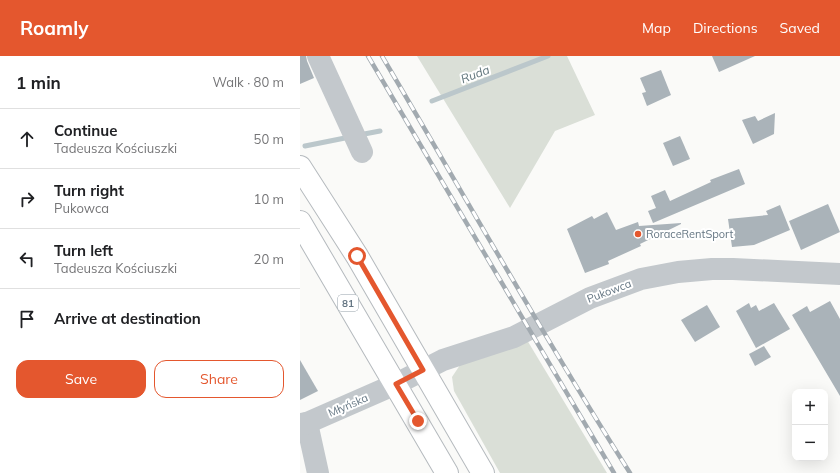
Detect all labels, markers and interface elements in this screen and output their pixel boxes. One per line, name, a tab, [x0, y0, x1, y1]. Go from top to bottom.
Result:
text: Roamly	[20, 16, 88, 40]
text: Map	[642, 19, 671, 37]
text: Directions	[693, 19, 758, 37]
text: Saved	[780, 19, 820, 37]
water label: Ruda	[458, 62, 492, 86]
text: 1 min	[16, 72, 61, 93]
text: Walk · 80 m	[213, 74, 284, 90]
text: Continue	[54, 121, 117, 140]
icon: ahead	[16, 128, 38, 150]
text: 50 m	[254, 131, 284, 147]
text: Tadeusza Kościuszki	[54, 140, 177, 156]
text: Turn right	[54, 181, 124, 200]
icon: right	[16, 188, 38, 210]
text: 10 m	[254, 191, 284, 207]
text: Pukowca	[54, 200, 109, 216]
place label: RoraceRentSport	[646, 227, 733, 241]
marker: RoraceRentSport	[633, 229, 643, 239]
text: Turn left	[54, 241, 113, 260]
route start	[348, 247, 366, 265]
icon: left	[16, 248, 38, 270]
text: 20 m	[254, 251, 284, 267]
text: Tadeusza Kościuszki	[54, 260, 177, 276]
street label: Pukowca	[585, 276, 633, 306]
road number: 81	[338, 295, 358, 311]
icon: arrive	[16, 308, 38, 330]
text: Arrive at destination	[54, 309, 201, 328]
button: Save	[16, 360, 146, 398]
button: Share	[154, 360, 284, 398]
map controls	[792, 389, 828, 461]
button: +	[792, 389, 828, 425]
street label: Młyńska	[326, 390, 370, 420]
route end	[409, 412, 427, 430]
button: −	[792, 425, 828, 461]

